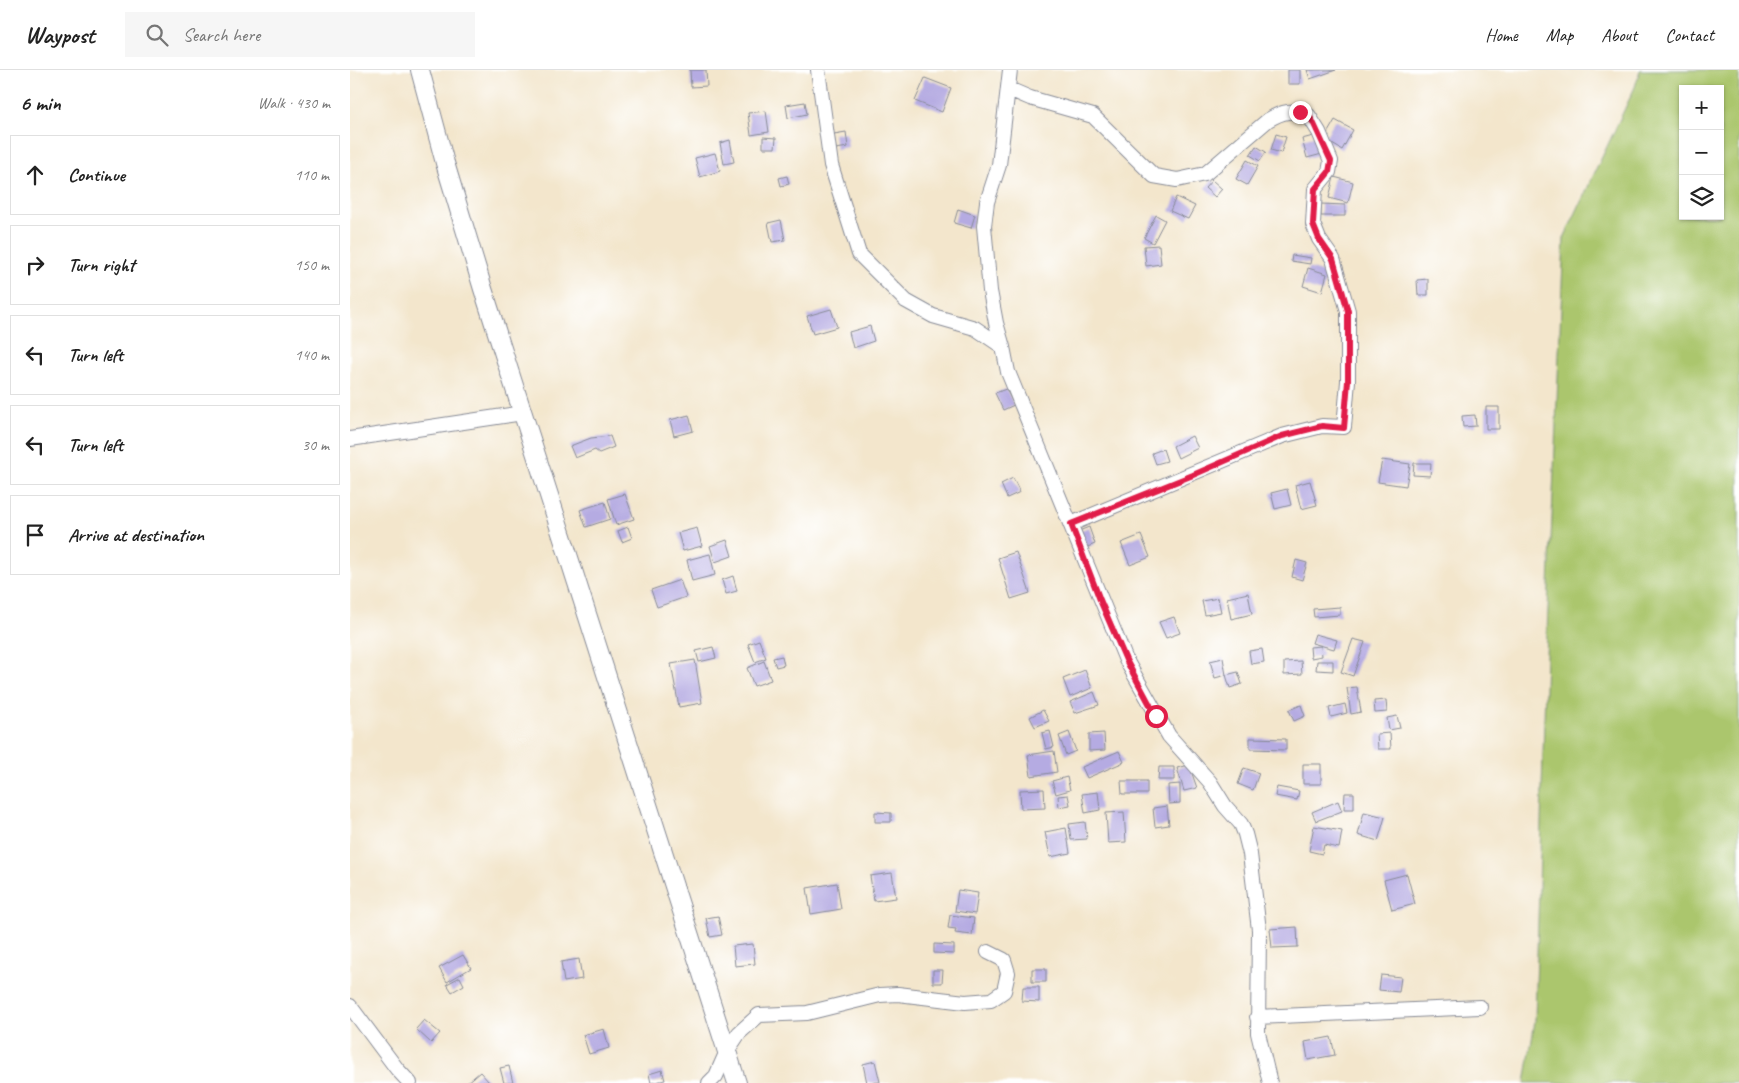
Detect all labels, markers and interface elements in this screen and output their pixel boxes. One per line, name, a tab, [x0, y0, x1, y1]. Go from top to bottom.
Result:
search box	[125, 12, 475, 57]
text: Waypost	[25, 20, 95, 50]
icon: search	[143, 21, 171, 49]
text: Search here	[183, 23, 260, 47]
text: Home	[1485, 24, 1518, 46]
text: Map	[1546, 24, 1573, 46]
text: About	[1601, 24, 1637, 46]
text: Contact	[1665, 24, 1714, 46]
map controls	[1679, 85, 1724, 220]
button: +	[1679, 85, 1724, 130]
text: 6 min	[20, 90, 61, 116]
text: Walk · 430 m	[258, 93, 330, 113]
route end	[1289, 101, 1312, 124]
button: −	[1679, 130, 1724, 175]
icon: ahead	[21, 161, 49, 189]
text: Continue	[68, 163, 125, 187]
text: 110 m	[295, 165, 329, 185]
button: layers	[1679, 175, 1724, 220]
icon: right	[21, 251, 49, 279]
text: Turn right	[68, 253, 135, 277]
text: 150 m	[295, 255, 329, 275]
icon: left	[21, 341, 49, 369]
text: Turn left	[68, 343, 123, 367]
text: 140 m	[295, 345, 329, 365]
icon: left	[21, 431, 49, 459]
text: Turn left	[68, 433, 123, 457]
text: 30 m	[302, 435, 329, 455]
icon: arrive	[21, 521, 49, 549]
text: Arrive at destination	[68, 523, 204, 547]
route start	[1145, 705, 1168, 728]

